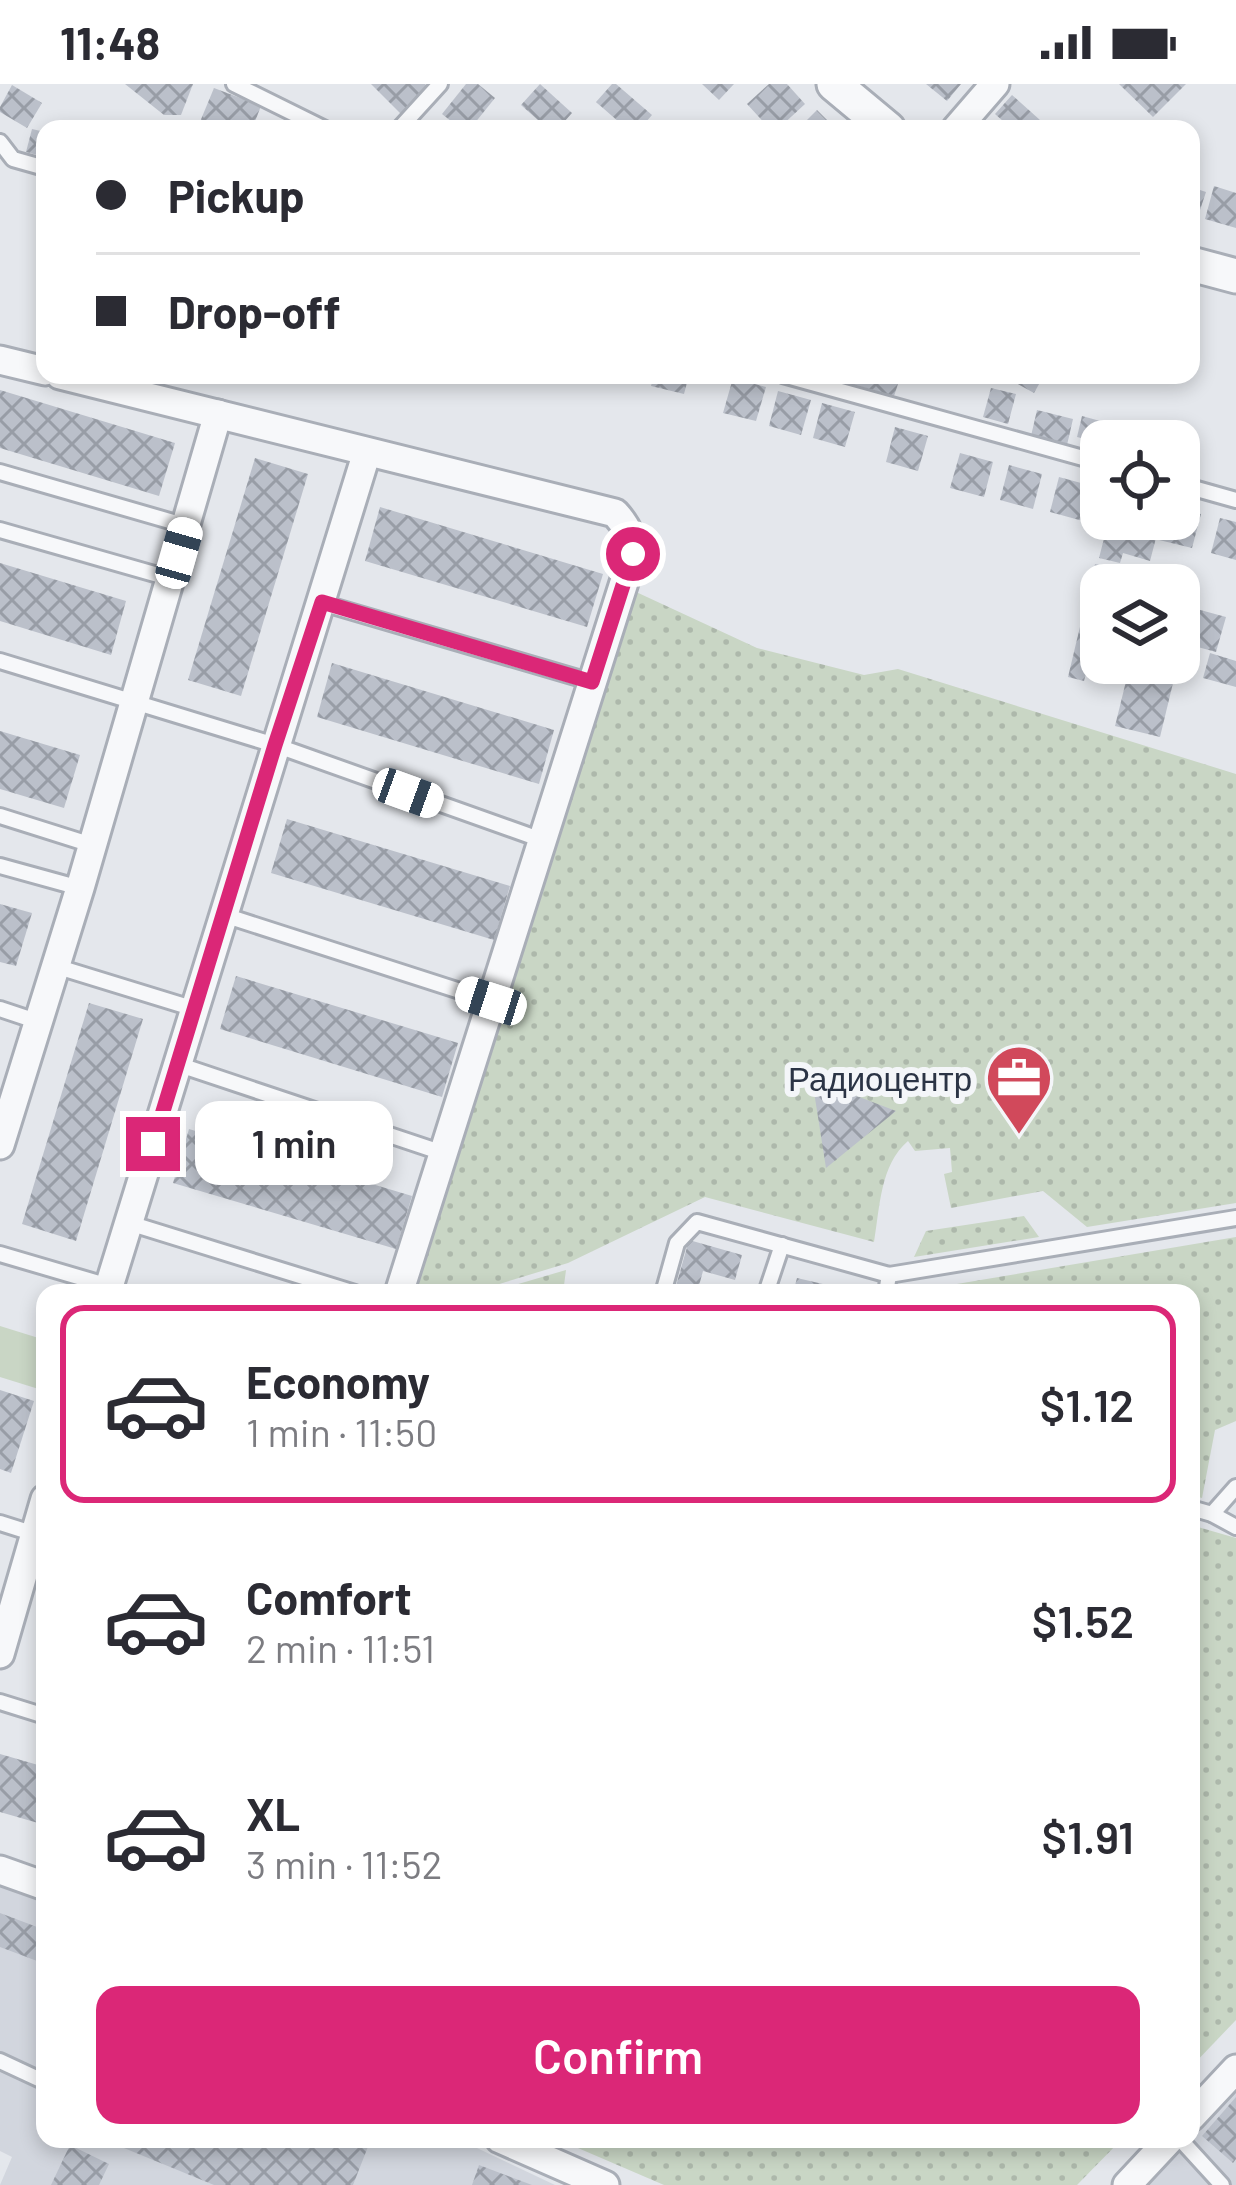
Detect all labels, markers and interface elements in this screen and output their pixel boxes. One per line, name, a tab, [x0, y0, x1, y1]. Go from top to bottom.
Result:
text: 11:48	[60, 15, 160, 69]
text: Pickup	[168, 168, 305, 222]
text: Drop-off	[168, 284, 341, 338]
map controls	[1080, 420, 1200, 684]
button: locate	[1080, 420, 1200, 540]
car	[152, 513, 206, 593]
route start	[606, 527, 660, 581]
button: layers	[1080, 564, 1200, 684]
car	[368, 764, 448, 822]
car	[451, 973, 531, 1029]
office icon: Радиоцентр	[984, 1043, 1054, 1137]
place label: Радиоцентр	[788, 1058, 972, 1098]
callout: 1 min	[195, 1102, 393, 1186]
route end	[126, 1117, 180, 1171]
text: 1 min	[251, 1119, 337, 1166]
icon: car	[102, 1350, 210, 1458]
text: Economy	[246, 1354, 430, 1408]
text: $1.12	[1040, 1377, 1134, 1431]
text: 1 min · 11:50	[246, 1408, 437, 1455]
icon: car	[102, 1566, 210, 1674]
text: Comfort	[246, 1570, 412, 1624]
text: $1.52	[1032, 1593, 1134, 1647]
text: 2 min · 11:51	[246, 1624, 435, 1671]
icon: car	[102, 1782, 210, 1890]
text: XL	[246, 1786, 300, 1840]
text: $1.91	[1042, 1809, 1134, 1863]
text: 3 min · 11:52	[246, 1840, 442, 1887]
button: Confirm	[96, 1986, 1140, 2124]

